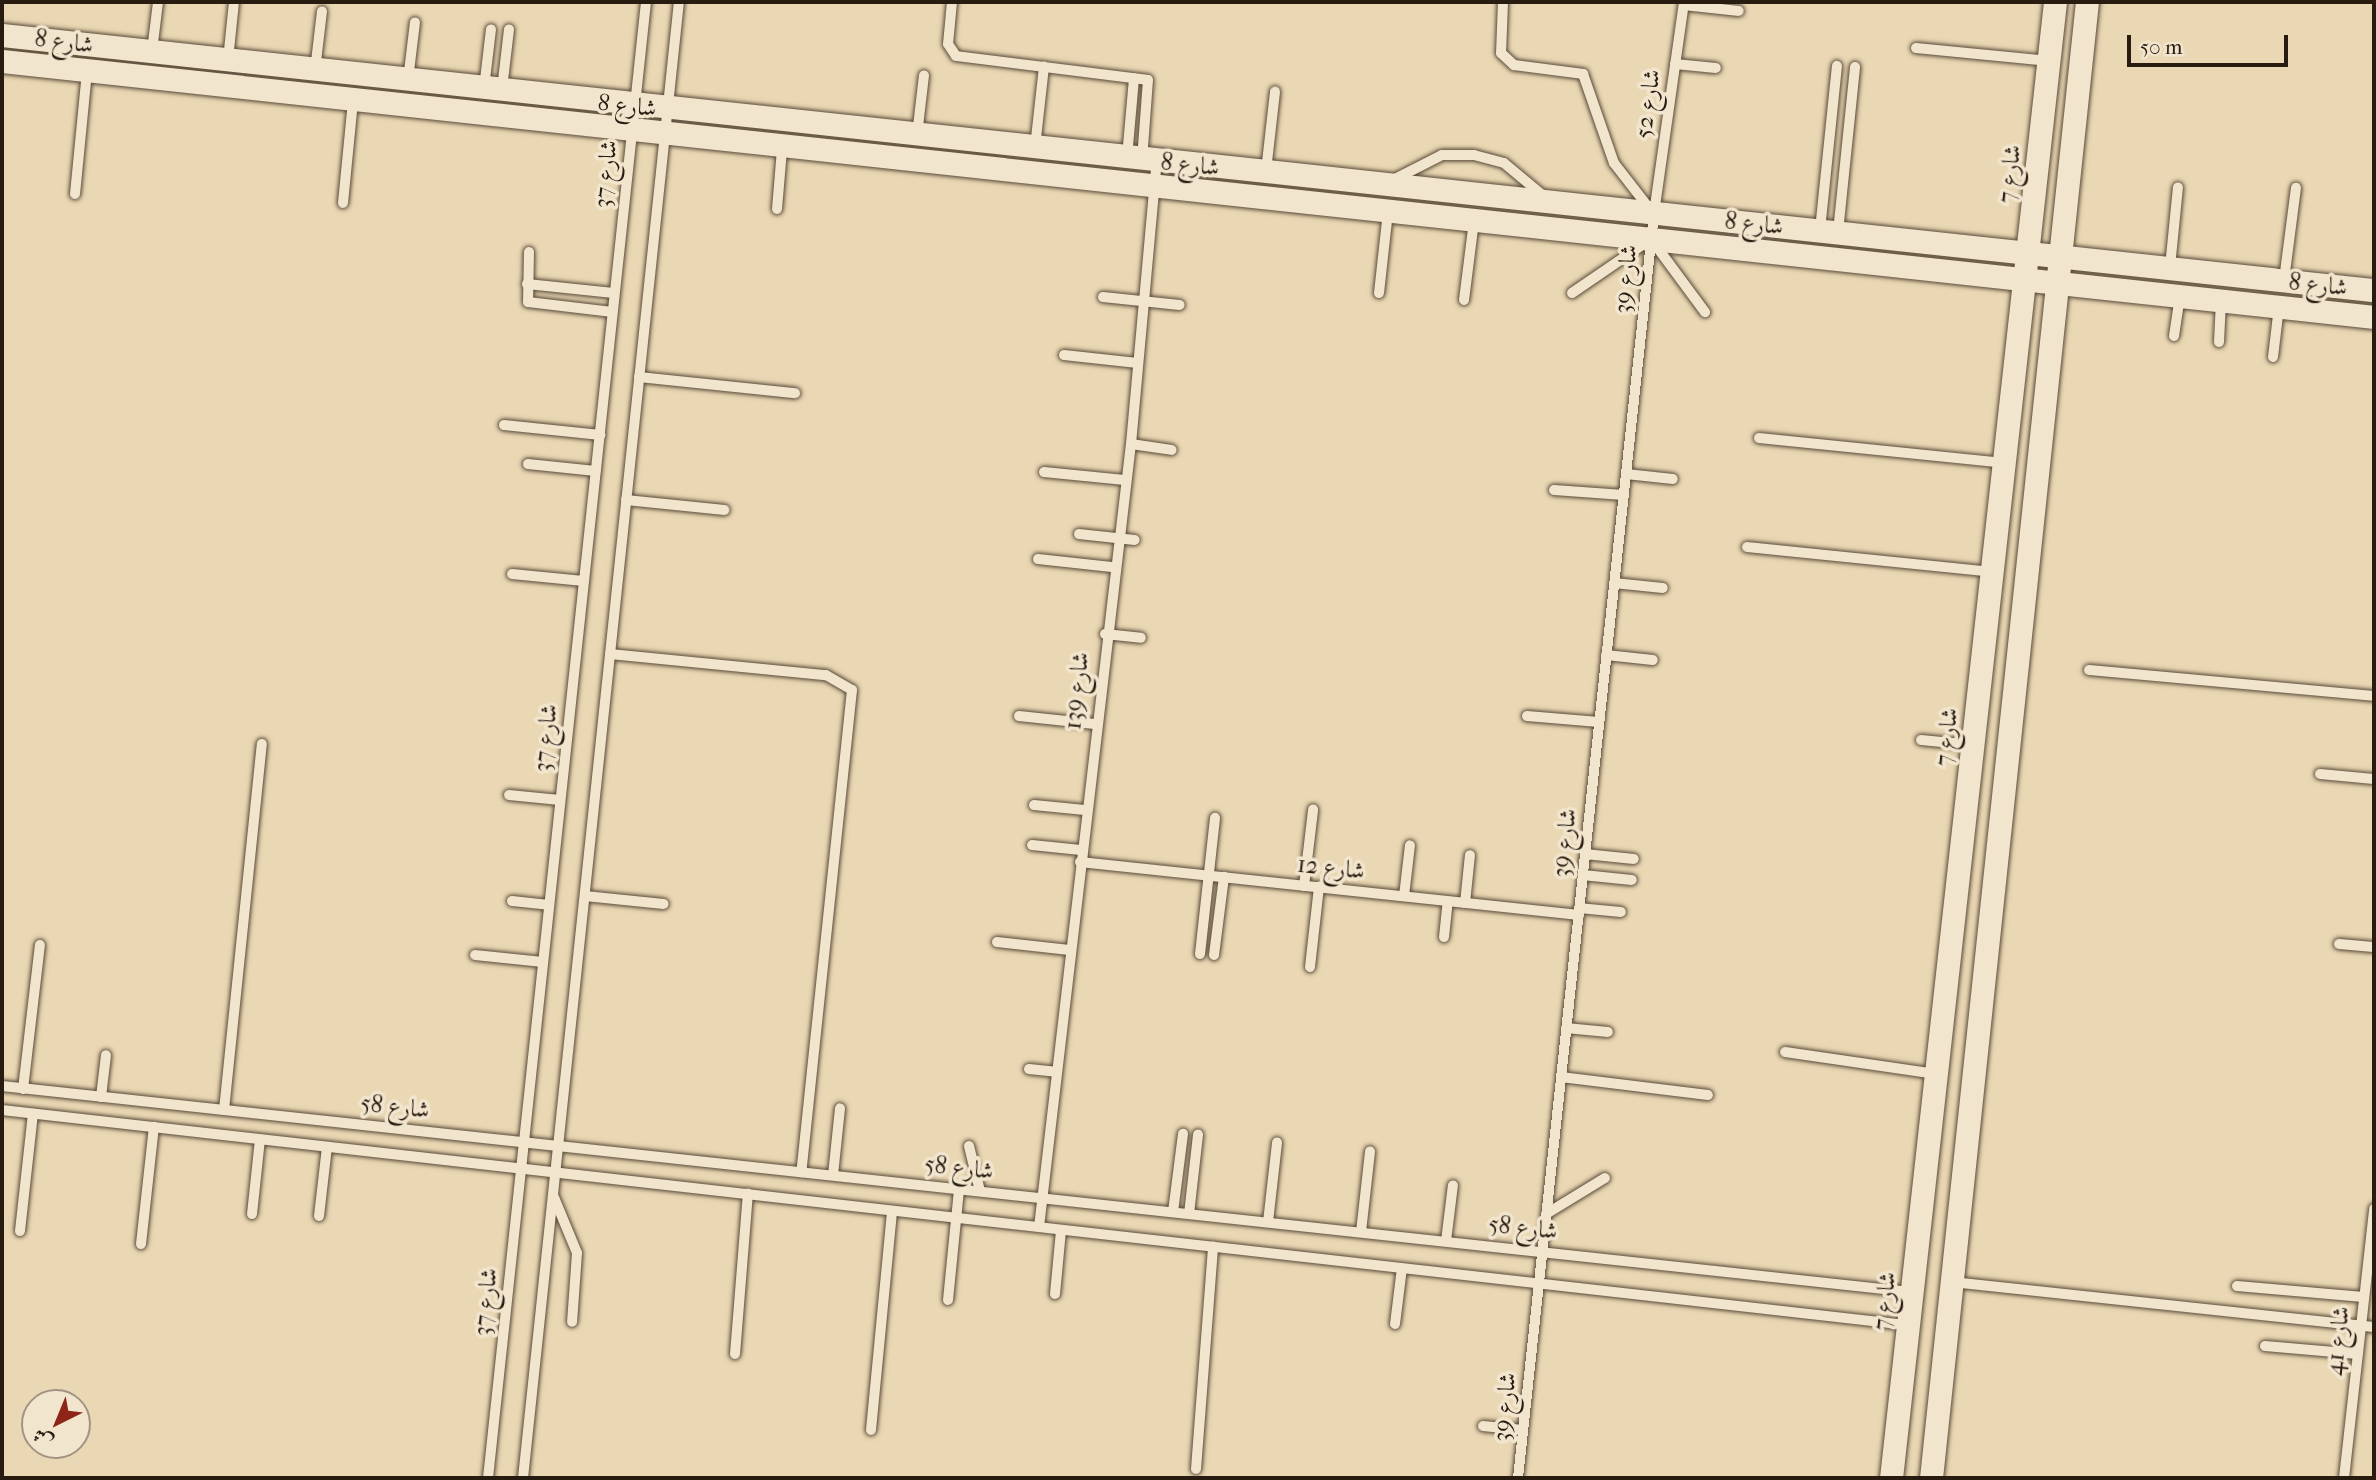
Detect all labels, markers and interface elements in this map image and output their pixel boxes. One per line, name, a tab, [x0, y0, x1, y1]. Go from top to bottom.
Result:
scale bar	[2131, 21, 2292, 65]
street label: شارع 8	[33, 24, 95, 60]
text: 50 m	[2140, 35, 2183, 59]
street label: شارع 52	[1629, 68, 1667, 140]
street label: شارع 8	[596, 89, 658, 123]
street label: شارع 37	[588, 139, 624, 209]
street label: شارع 7	[1993, 143, 2027, 205]
street label: شارع 8	[1159, 148, 1221, 182]
street label: شارع 8	[1723, 207, 1785, 241]
street label: شارع 39	[1608, 243, 1644, 315]
street label: شارع 8	[2287, 268, 2349, 302]
street label: شارع 139	[1059, 651, 1095, 731]
street label: شارع 37	[528, 703, 564, 773]
street label: شارع 7	[1930, 706, 1964, 768]
street label: شارع 39	[1547, 807, 1583, 879]
street label: شارع 12	[1296, 850, 1366, 886]
street label: شارع 58	[359, 1089, 431, 1125]
street label: شارع 58	[923, 1150, 995, 1186]
street label: شارع 58	[1487, 1210, 1559, 1246]
street label: شارع 37	[468, 1267, 504, 1337]
street label: شارع 7	[1868, 1270, 1902, 1332]
street label: شارع 41	[2320, 1305, 2356, 1377]
street label: شارع 39	[1487, 1371, 1523, 1443]
north arrow	[21, 1389, 91, 1459]
text: ش	[29, 1423, 57, 1452]

